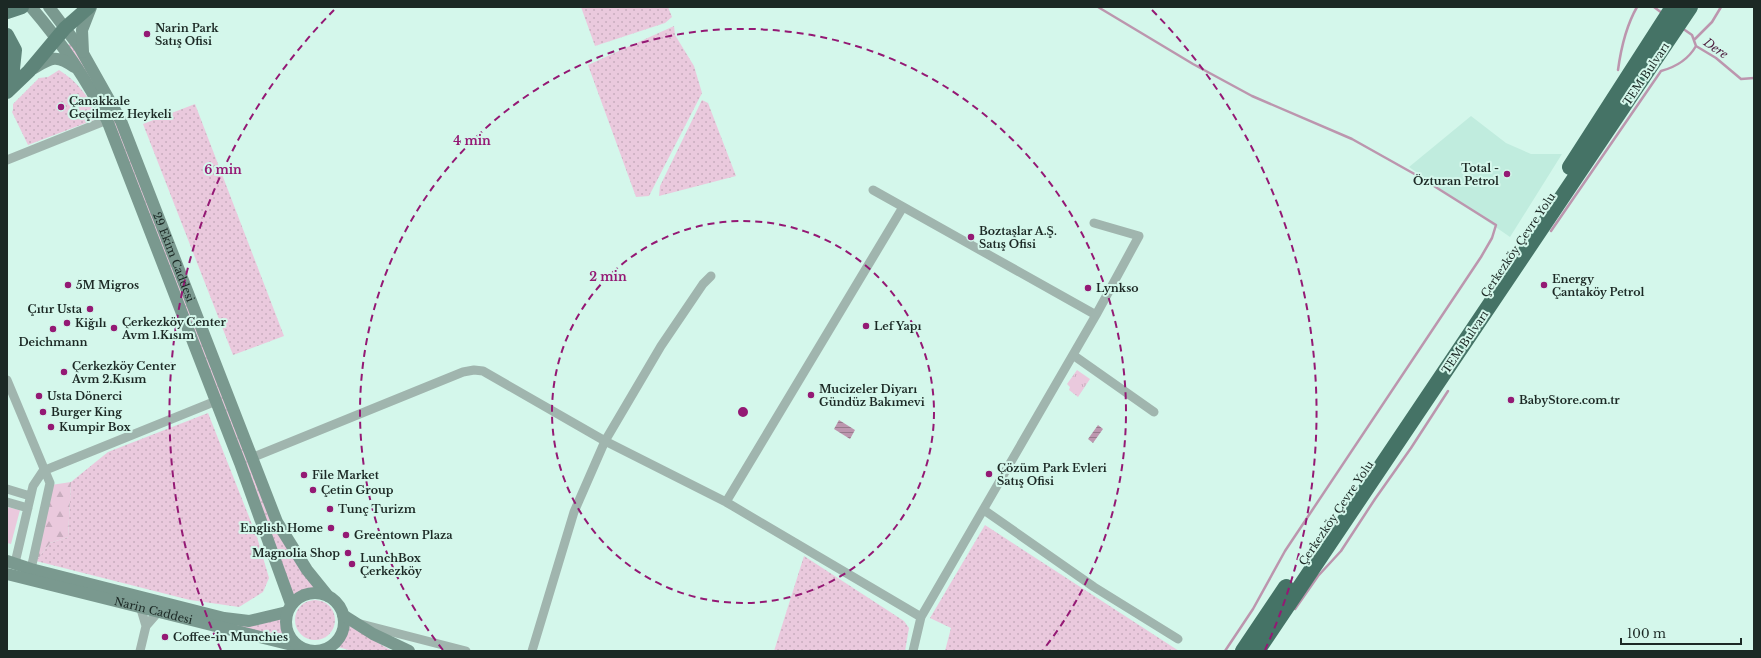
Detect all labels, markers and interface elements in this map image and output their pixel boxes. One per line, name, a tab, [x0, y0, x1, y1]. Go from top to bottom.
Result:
place label: Narin Park Satış Ofisi	[155, 21, 219, 48]
marker: Narin Park Satış Ofisi	[142, 29, 152, 39]
water label: Dere	[1700, 34, 1731, 62]
street label: TEM Bulvarı	[1620, 40, 1672, 108]
place label: Çanakkale Geçilmez Heykeli	[69, 94, 172, 121]
marker: Çanakkale Geçilmez Heykeli	[56, 102, 66, 112]
text: 4 min	[453, 133, 491, 148]
place label: Total - Özturan Petrol	[1413, 161, 1499, 188]
text: 6 min	[204, 162, 242, 177]
marker: Total - Özturan Petrol	[1502, 169, 1512, 179]
street label: Çerkezköy Çevre Yolu	[1478, 189, 1559, 300]
street label: 29 Ekim Caddesi	[150, 210, 198, 304]
place label: Boztaşlar A.Ş. Satış Ofisi	[979, 224, 1057, 251]
marker: Boztaşlar A.Ş. Satış Ofisi	[966, 232, 976, 242]
text: 2 min	[589, 269, 627, 284]
place label: Energy Çantaköy Petrol	[1552, 272, 1644, 299]
place label: 5M Migros	[76, 278, 139, 292]
marker: 5M Migros	[63, 280, 73, 290]
marker: Energy Çantaköy Petrol	[1539, 280, 1549, 290]
place label: Lynkso	[1096, 281, 1139, 295]
marker: Lynkso	[1083, 283, 1093, 293]
place label: Çıtır Usta	[28, 302, 83, 316]
marker: Çıtır Usta	[85, 304, 95, 314]
street label: TEM Bulvarı	[1439, 308, 1491, 376]
place label: Çerkezköy Center Avm 1.Kısım	[121, 315, 226, 342]
place label: Kiğılı	[75, 316, 107, 330]
marker: Kiğılı	[62, 318, 72, 328]
place label: Lef Yapı	[874, 319, 921, 333]
marker: Lef Yapı	[861, 321, 871, 331]
marker: Çerkezköy Center Avm 1.Kısım	[109, 323, 119, 333]
marker: Deichmann	[48, 324, 58, 334]
place label: Deichmann	[18, 335, 88, 349]
place label: Çerkezköy Center Avm 2.Kısım	[71, 359, 176, 386]
marker: Çerkezköy Center Avm 2.Kısım	[59, 367, 69, 377]
place label: Mucizeler Diyarı Gündüz Bakımevi	[819, 382, 925, 409]
place label: Usta Dönerci	[47, 389, 122, 403]
marker: Mucizeler Diyarı Gündüz Bakımevi	[806, 390, 816, 400]
marker: Usta Dönerci	[34, 391, 44, 401]
place label: BabyStore.com.tr	[1519, 393, 1620, 407]
marker: BabyStore.com.tr	[1506, 395, 1516, 405]
place label: Burger King	[51, 405, 122, 419]
centre of rings	[736, 405, 750, 419]
marker: Burger King	[38, 407, 48, 417]
place label: Kumpir Box	[59, 420, 132, 434]
marker: Kumpir Box	[46, 422, 56, 432]
street label: Çerkezköy Çevre Yolu	[1296, 457, 1377, 568]
place label: Çözüm Park Evleri Satış Ofisi	[997, 461, 1107, 488]
place label: File Market	[312, 468, 380, 482]
marker: Çözüm Park Evleri Satış Ofisi	[984, 469, 994, 479]
marker: File Market	[299, 470, 309, 480]
place label: Çetin Group	[321, 483, 394, 497]
marker: Çetin Group	[308, 485, 318, 495]
place label: Tunç Turizm	[338, 502, 416, 516]
marker: Tunç Turizm	[325, 504, 335, 514]
place label: English Home	[240, 521, 324, 535]
marker: English Home	[326, 523, 336, 533]
place label: Greentown Plaza	[354, 528, 453, 542]
marker: Greentown Plaza	[341, 530, 351, 540]
place label: Magnolia Shop	[252, 546, 340, 560]
marker: Magnolia Shop	[343, 548, 353, 558]
place label: LunchBox Çerkezköy	[360, 551, 423, 578]
marker: LunchBox Çerkezköy	[347, 559, 357, 569]
street label: Narin Caddesi	[113, 594, 194, 627]
scale bar	[1621, 620, 1741, 646]
text: 100 m	[1627, 626, 1666, 641]
place label: Coffee-in Munchies	[173, 630, 288, 644]
marker: Coffee-in Munchies	[160, 632, 170, 642]

